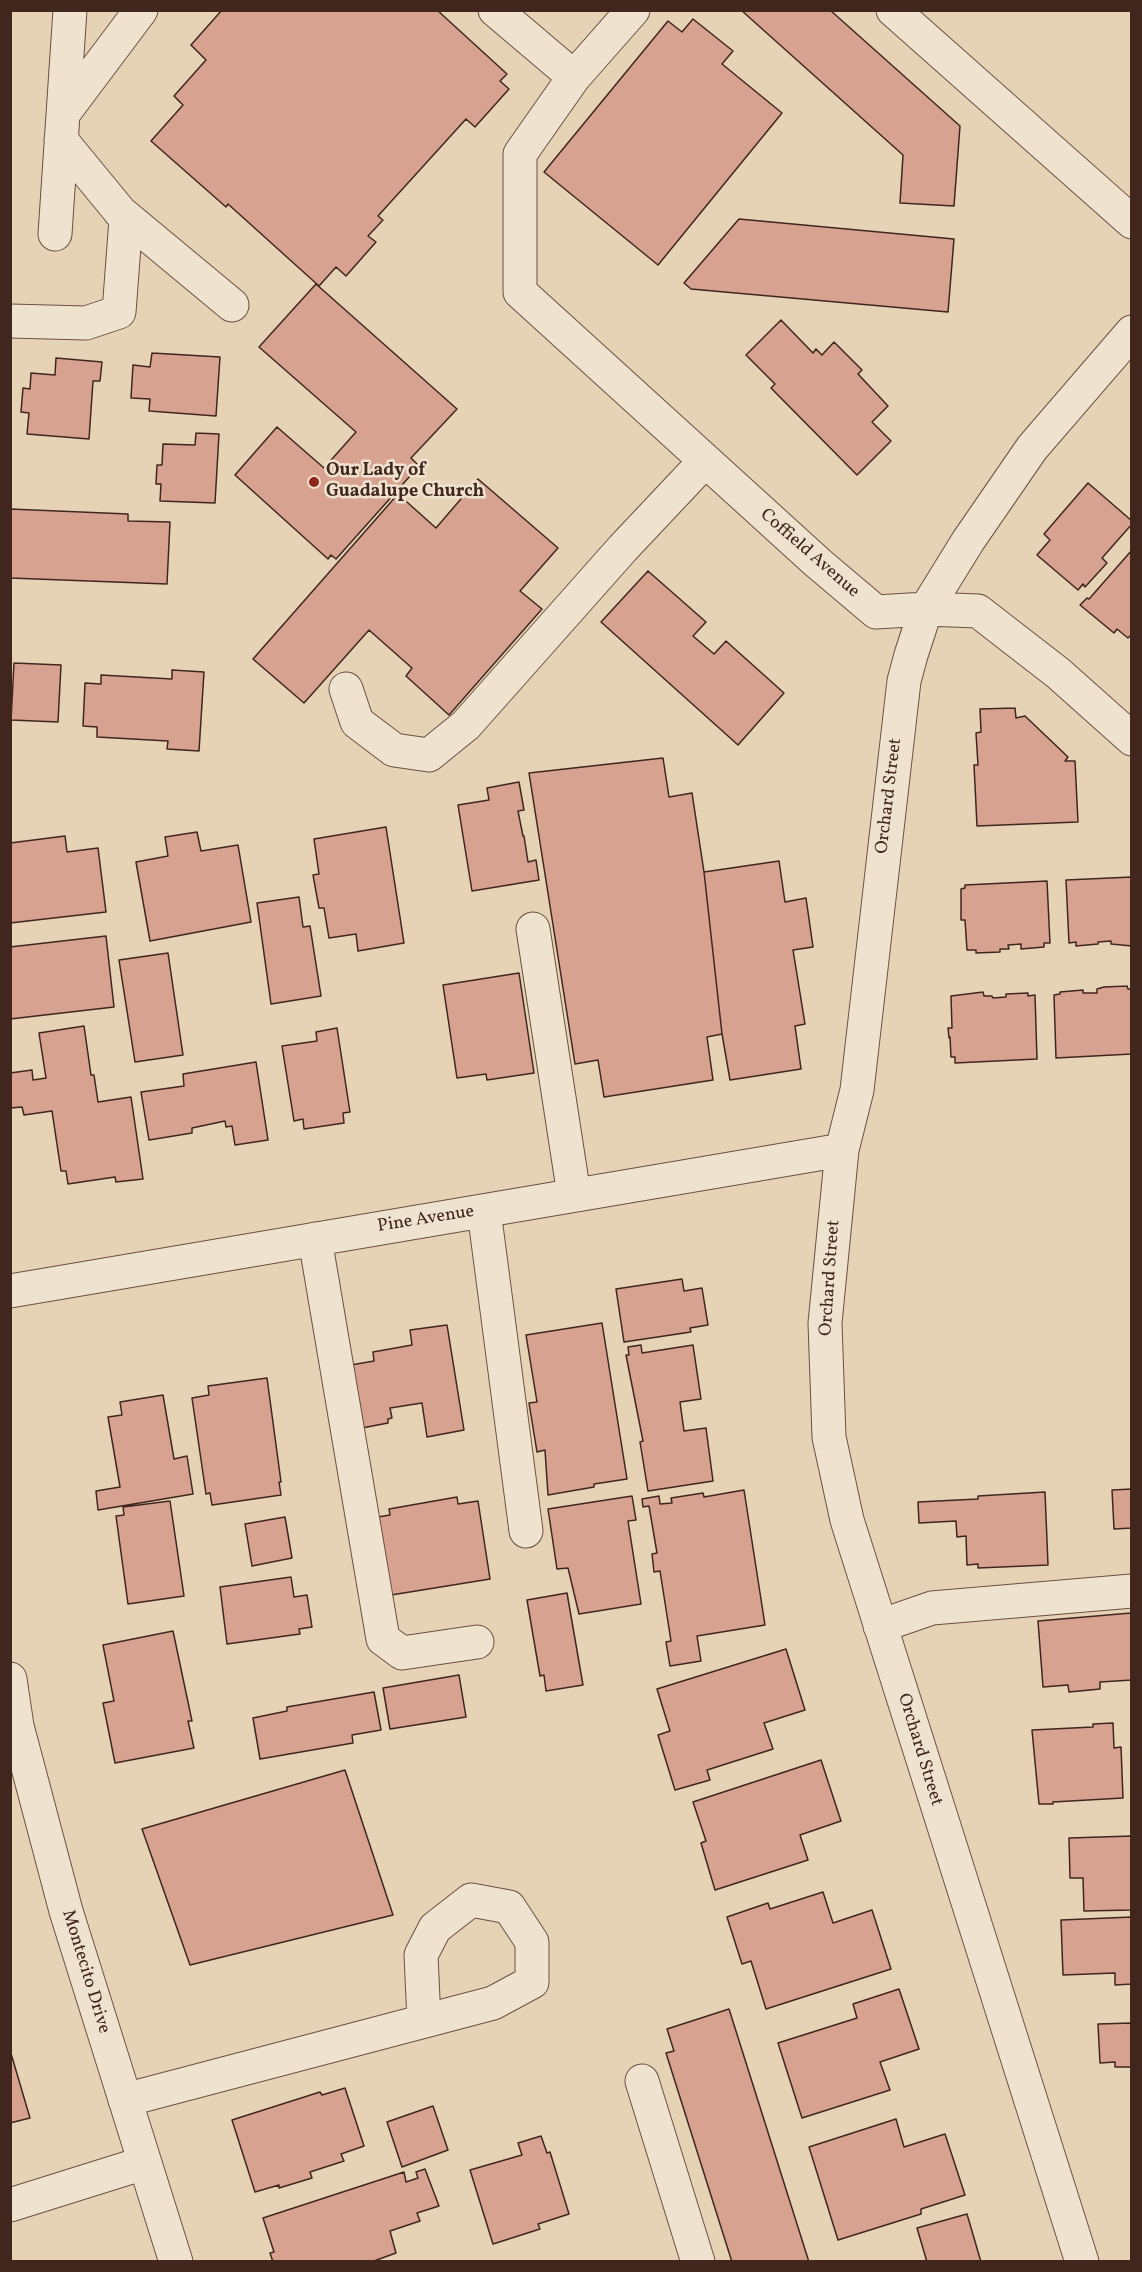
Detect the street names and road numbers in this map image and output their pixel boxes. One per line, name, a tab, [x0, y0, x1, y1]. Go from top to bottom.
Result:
street label: Coffield Avenue	[755, 505, 863, 603]
street label: Orchard Street	[872, 737, 908, 855]
street label: Pine Avenue	[376, 1202, 476, 1238]
street label: Orchard Street	[816, 1219, 846, 1337]
street label: Orchard Street	[892, 1691, 946, 1809]
street label: Montecito Drive	[56, 1908, 114, 2036]

